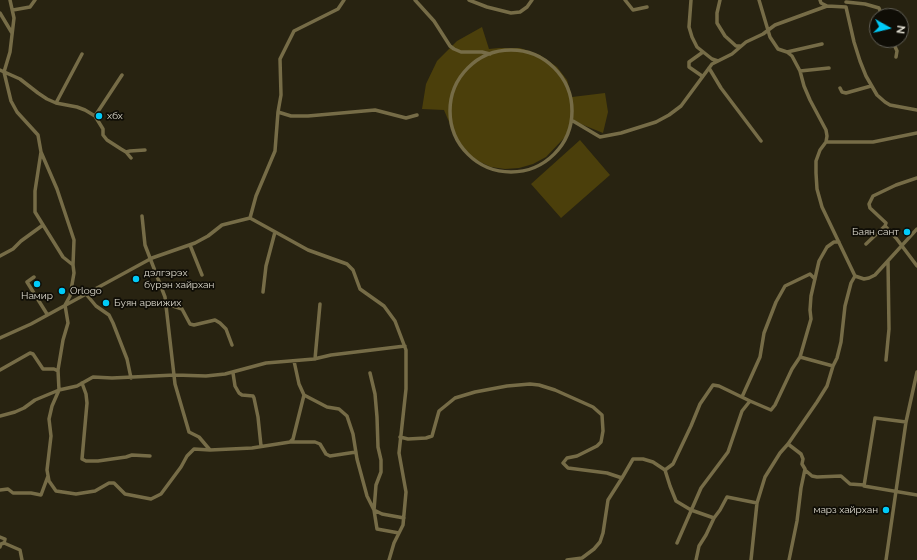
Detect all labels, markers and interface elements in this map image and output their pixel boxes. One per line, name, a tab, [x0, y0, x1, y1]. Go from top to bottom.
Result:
north arrow	[869, 8, 909, 48]
text: N	[893, 25, 907, 35]
place label: хбх	[107, 110, 123, 122]
marker: хбх	[94, 111, 104, 121]
place label: Баян сант	[852, 226, 899, 238]
marker: Баян сант	[902, 227, 912, 237]
place label: дэлгэрэх бүрэн хайрхан	[144, 267, 214, 290]
marker: дэлгэрэх бүрэн хайрхан	[131, 274, 141, 284]
marker: Намир	[32, 279, 42, 289]
place label: Orlogo	[70, 285, 102, 297]
marker: Orlogo	[57, 286, 67, 296]
place label: Намир	[21, 290, 53, 302]
place label: Буян арвижих	[114, 297, 181, 309]
marker: Буян арвижих	[101, 298, 111, 308]
place label: марз хайрхан	[813, 504, 878, 516]
marker: марз хайрхан	[881, 505, 891, 515]

